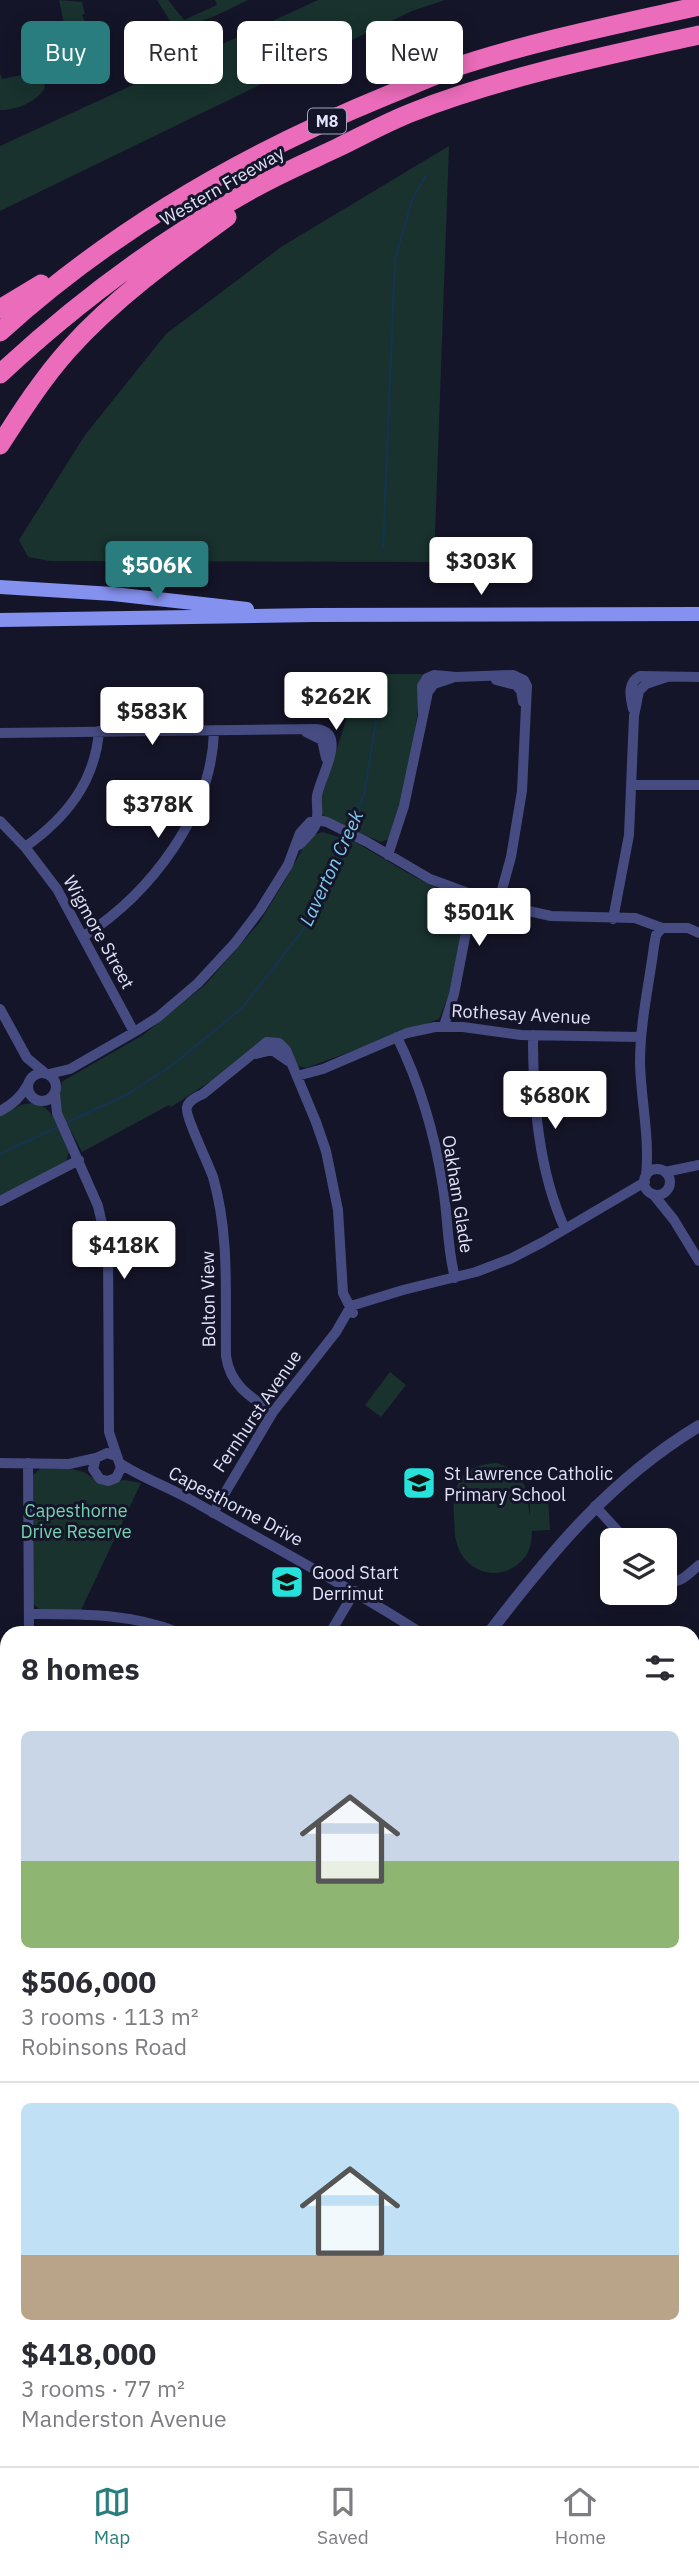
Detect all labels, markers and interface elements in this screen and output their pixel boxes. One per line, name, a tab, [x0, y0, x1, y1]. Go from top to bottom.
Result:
chip: Buy	[21, 21, 110, 84]
chip: Rent	[124, 21, 223, 84]
chip: Filters	[237, 21, 352, 84]
chip: New	[366, 21, 463, 84]
road number: M8	[308, 108, 346, 134]
street label: Western Freeway	[156, 141, 288, 231]
pin: $303K	[432, 538, 530, 597]
pin: $506K	[108, 542, 206, 601]
text: $303K	[445, 545, 517, 575]
text: $506K	[121, 549, 193, 579]
pin: $262K	[287, 672, 385, 732]
text: $262K	[300, 680, 372, 710]
pin: $583K	[103, 688, 201, 747]
text: $583K	[116, 695, 188, 725]
pin: $378K	[109, 780, 207, 840]
text: $378K	[122, 788, 194, 818]
water label: Laverton Creek	[294, 805, 369, 930]
street label: Wigmore Street	[58, 871, 140, 993]
pin: $501K	[430, 888, 528, 948]
text: $501K	[443, 896, 515, 926]
street label: Rothesay Avenue	[451, 999, 591, 1029]
pin: $680K	[506, 1072, 604, 1131]
text: $680K	[519, 1079, 591, 1109]
street label: Oakham Glade	[437, 1133, 479, 1255]
pin: $418K	[75, 1222, 173, 1281]
text: $418K	[88, 1229, 160, 1259]
street label: Bolton View	[196, 1250, 220, 1347]
street label: Fernhurst Avenue	[208, 1345, 306, 1477]
street label: Capesthorne Drive	[165, 1461, 307, 1551]
place label: St Lawrence Catholic Primary School	[444, 1462, 613, 1506]
school or university icon: St Lawrence Catholic Primary School	[400, 1464, 438, 1502]
park label: Capesthorne Drive Reserve	[20, 1499, 132, 1543]
map controls	[600, 1528, 677, 1605]
button: layers	[600, 1528, 677, 1605]
place label: Good Start Derrimut	[312, 1561, 399, 1605]
school or university icon: Good Start Derrimut	[268, 1563, 306, 1601]
text: 8 homes	[21, 1649, 140, 1688]
icon: filters	[641, 1649, 679, 1687]
icon: home	[287, 1776, 413, 1902]
text: $506,000	[21, 1962, 156, 2001]
text: 3 rooms · 113 m²	[21, 2001, 199, 2031]
text: Robinsons Road	[21, 2031, 187, 2061]
icon: home	[287, 2148, 413, 2274]
text: $418,000	[21, 2334, 156, 2373]
text: 3 rooms · 77 m²	[21, 2373, 185, 2403]
text: Manderston Avenue	[21, 2403, 227, 2433]
tab: Map	[93, 2483, 131, 2549]
tab: Saved	[317, 2483, 369, 2549]
tab: Home	[555, 2483, 606, 2549]

